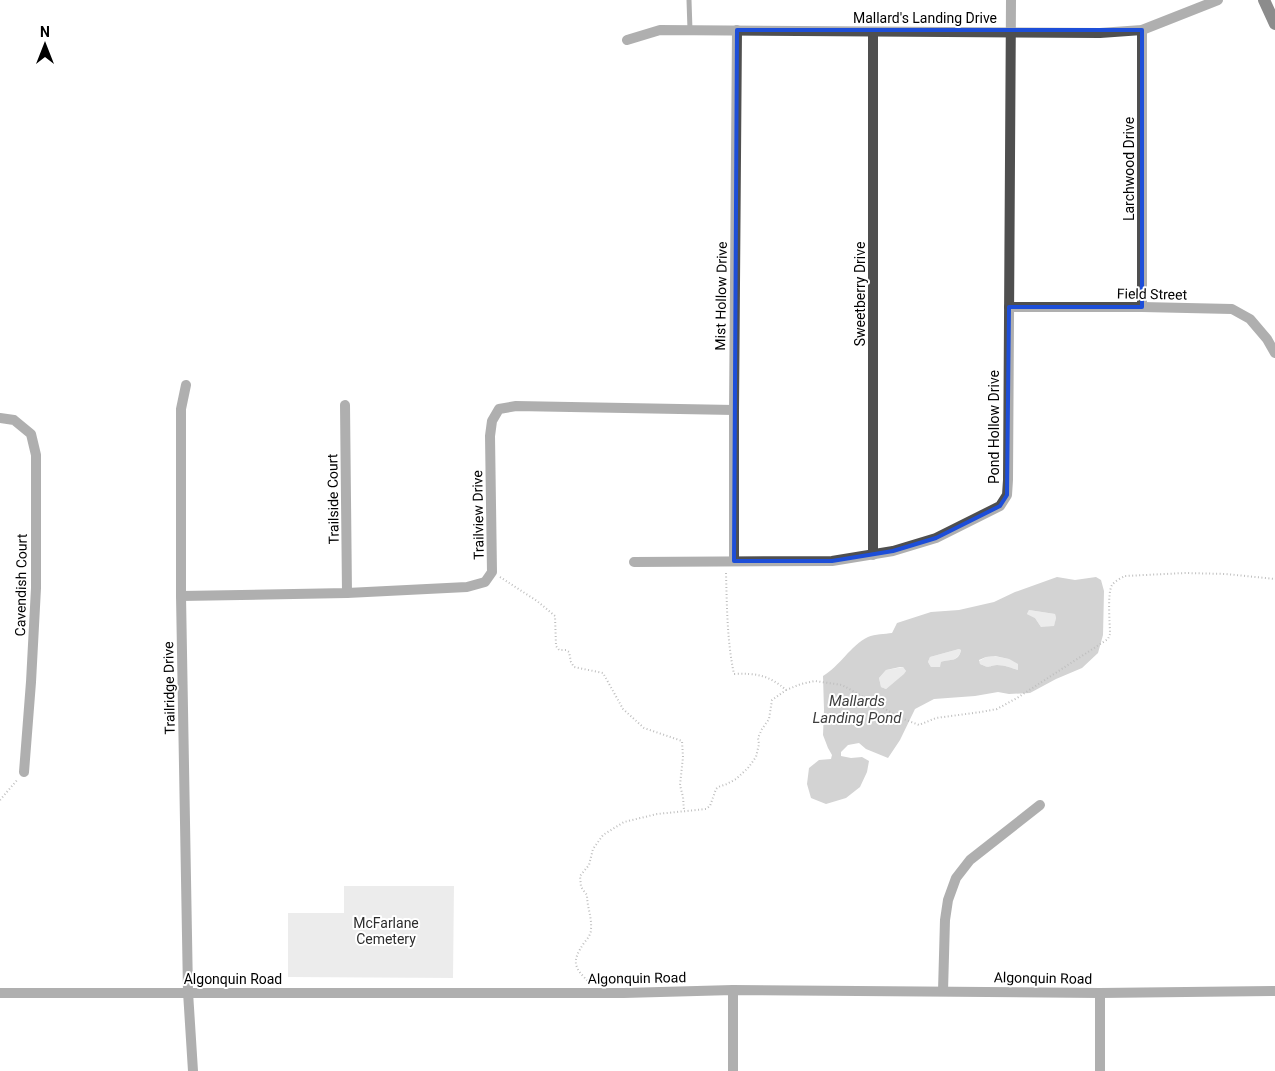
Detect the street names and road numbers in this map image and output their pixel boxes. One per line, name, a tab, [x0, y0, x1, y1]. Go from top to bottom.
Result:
street label: Mallard's Landing Drive	[853, 10, 997, 26]
street label: Larchwood Drive	[1121, 117, 1137, 221]
street label: Mist Hollow Drive	[712, 241, 730, 351]
street label: Sweetberry Drive	[852, 242, 868, 346]
street label: Field Street	[1117, 285, 1188, 303]
street label: Pond Hollow Drive	[986, 370, 1002, 484]
street label: Trailside Court	[324, 453, 342, 544]
street label: Trailview Drive	[469, 470, 487, 560]
street label: Cavendish Court	[12, 533, 30, 636]
street label: Trailridge Drive	[160, 641, 178, 735]
street label: Algonquin Road	[588, 969, 686, 987]
street label: Algonquin Road	[994, 969, 1092, 987]
street label: Algonquin Road	[184, 971, 282, 987]

